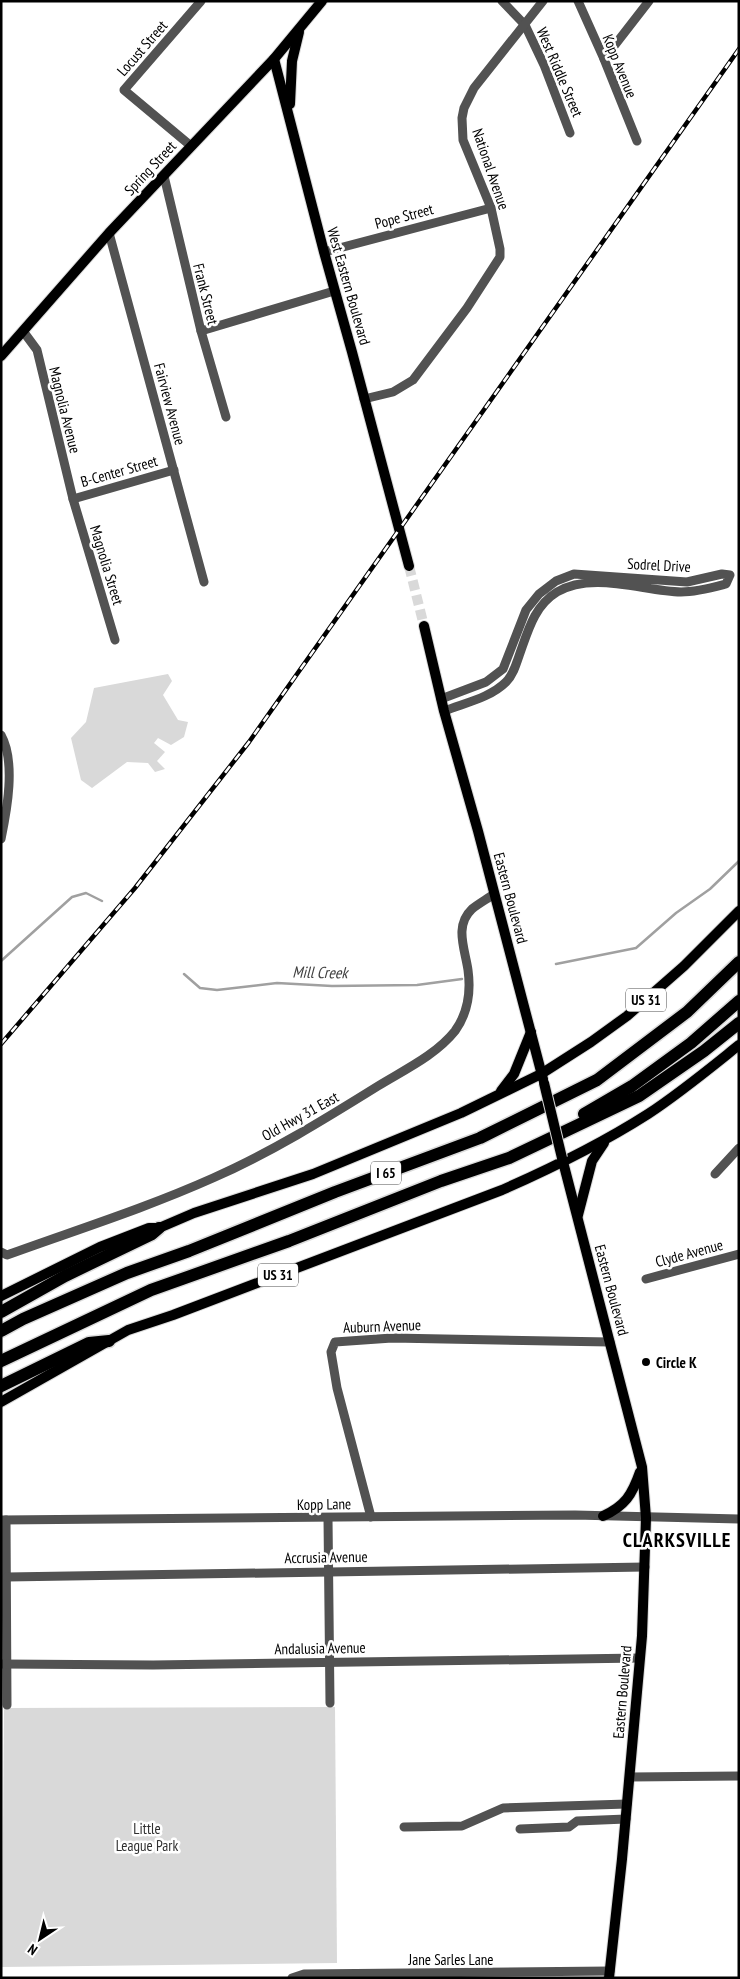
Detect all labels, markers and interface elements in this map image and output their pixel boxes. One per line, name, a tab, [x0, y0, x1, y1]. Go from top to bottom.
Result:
street label: Locust Street	[113, 16, 171, 80]
street label: West Riddle Street	[533, 24, 587, 120]
street label: Kopp Avenue	[599, 31, 641, 101]
street label: National Avenue	[468, 126, 514, 212]
street label: Spring Street	[120, 137, 180, 199]
street label: Pope Street	[373, 199, 435, 233]
street label: West Eastern Boulevard	[323, 225, 375, 347]
street label: Frank Street	[189, 261, 223, 327]
street label: Fairview Avenue	[150, 361, 190, 447]
street label: Magnolia Avenue	[45, 365, 85, 455]
street label: B-Center Street	[78, 451, 160, 491]
street label: Magnolia Street	[86, 523, 128, 607]
street label: Sodrel Drive	[627, 554, 691, 576]
street label: Eastern Boulevard	[490, 850, 532, 946]
water label: Mill Creek	[292, 962, 350, 983]
road number: US 31	[626, 988, 666, 1012]
street label: Old Hwy 31 East	[258, 1087, 342, 1145]
road number: I 65	[371, 1162, 401, 1184]
street label: Clyde Avenue	[653, 1235, 725, 1271]
street label: Eastern Boulevard	[591, 1242, 633, 1338]
road number: US 31	[258, 1264, 298, 1286]
street label: Auburn Avenue	[343, 1315, 421, 1337]
place label: Circle K	[656, 1353, 697, 1372]
marker: Circle K	[640, 1356, 652, 1368]
street label: Kopp Lane	[297, 1494, 351, 1514]
district label: CLARKSVILLE	[623, 1527, 731, 1553]
street label: Accrusia Avenue	[284, 1547, 368, 1567]
street label: Andalusia Avenue	[274, 1638, 366, 1658]
street label: Eastern Boulevard	[608, 1645, 636, 1739]
park label: Little League Park	[116, 1819, 178, 1855]
north arrow	[15, 1914, 65, 1964]
text: N	[24, 1940, 41, 1959]
street label: Jane Sarles Lane	[408, 1950, 493, 1969]

